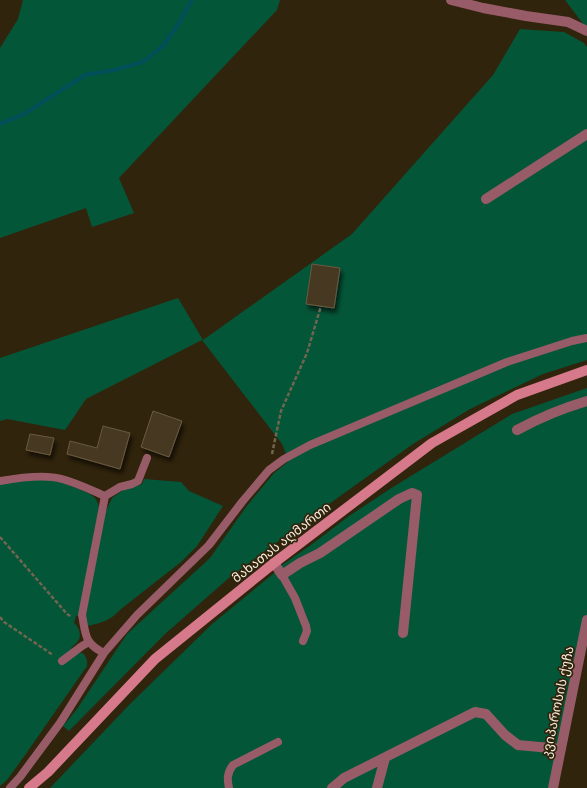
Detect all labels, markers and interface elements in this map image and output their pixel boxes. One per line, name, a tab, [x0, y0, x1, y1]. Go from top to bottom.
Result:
street label: მახათას აღმართი	[228, 498, 334, 586]
street label: კვიპაროსის ქუჩა	[537, 644, 577, 760]

